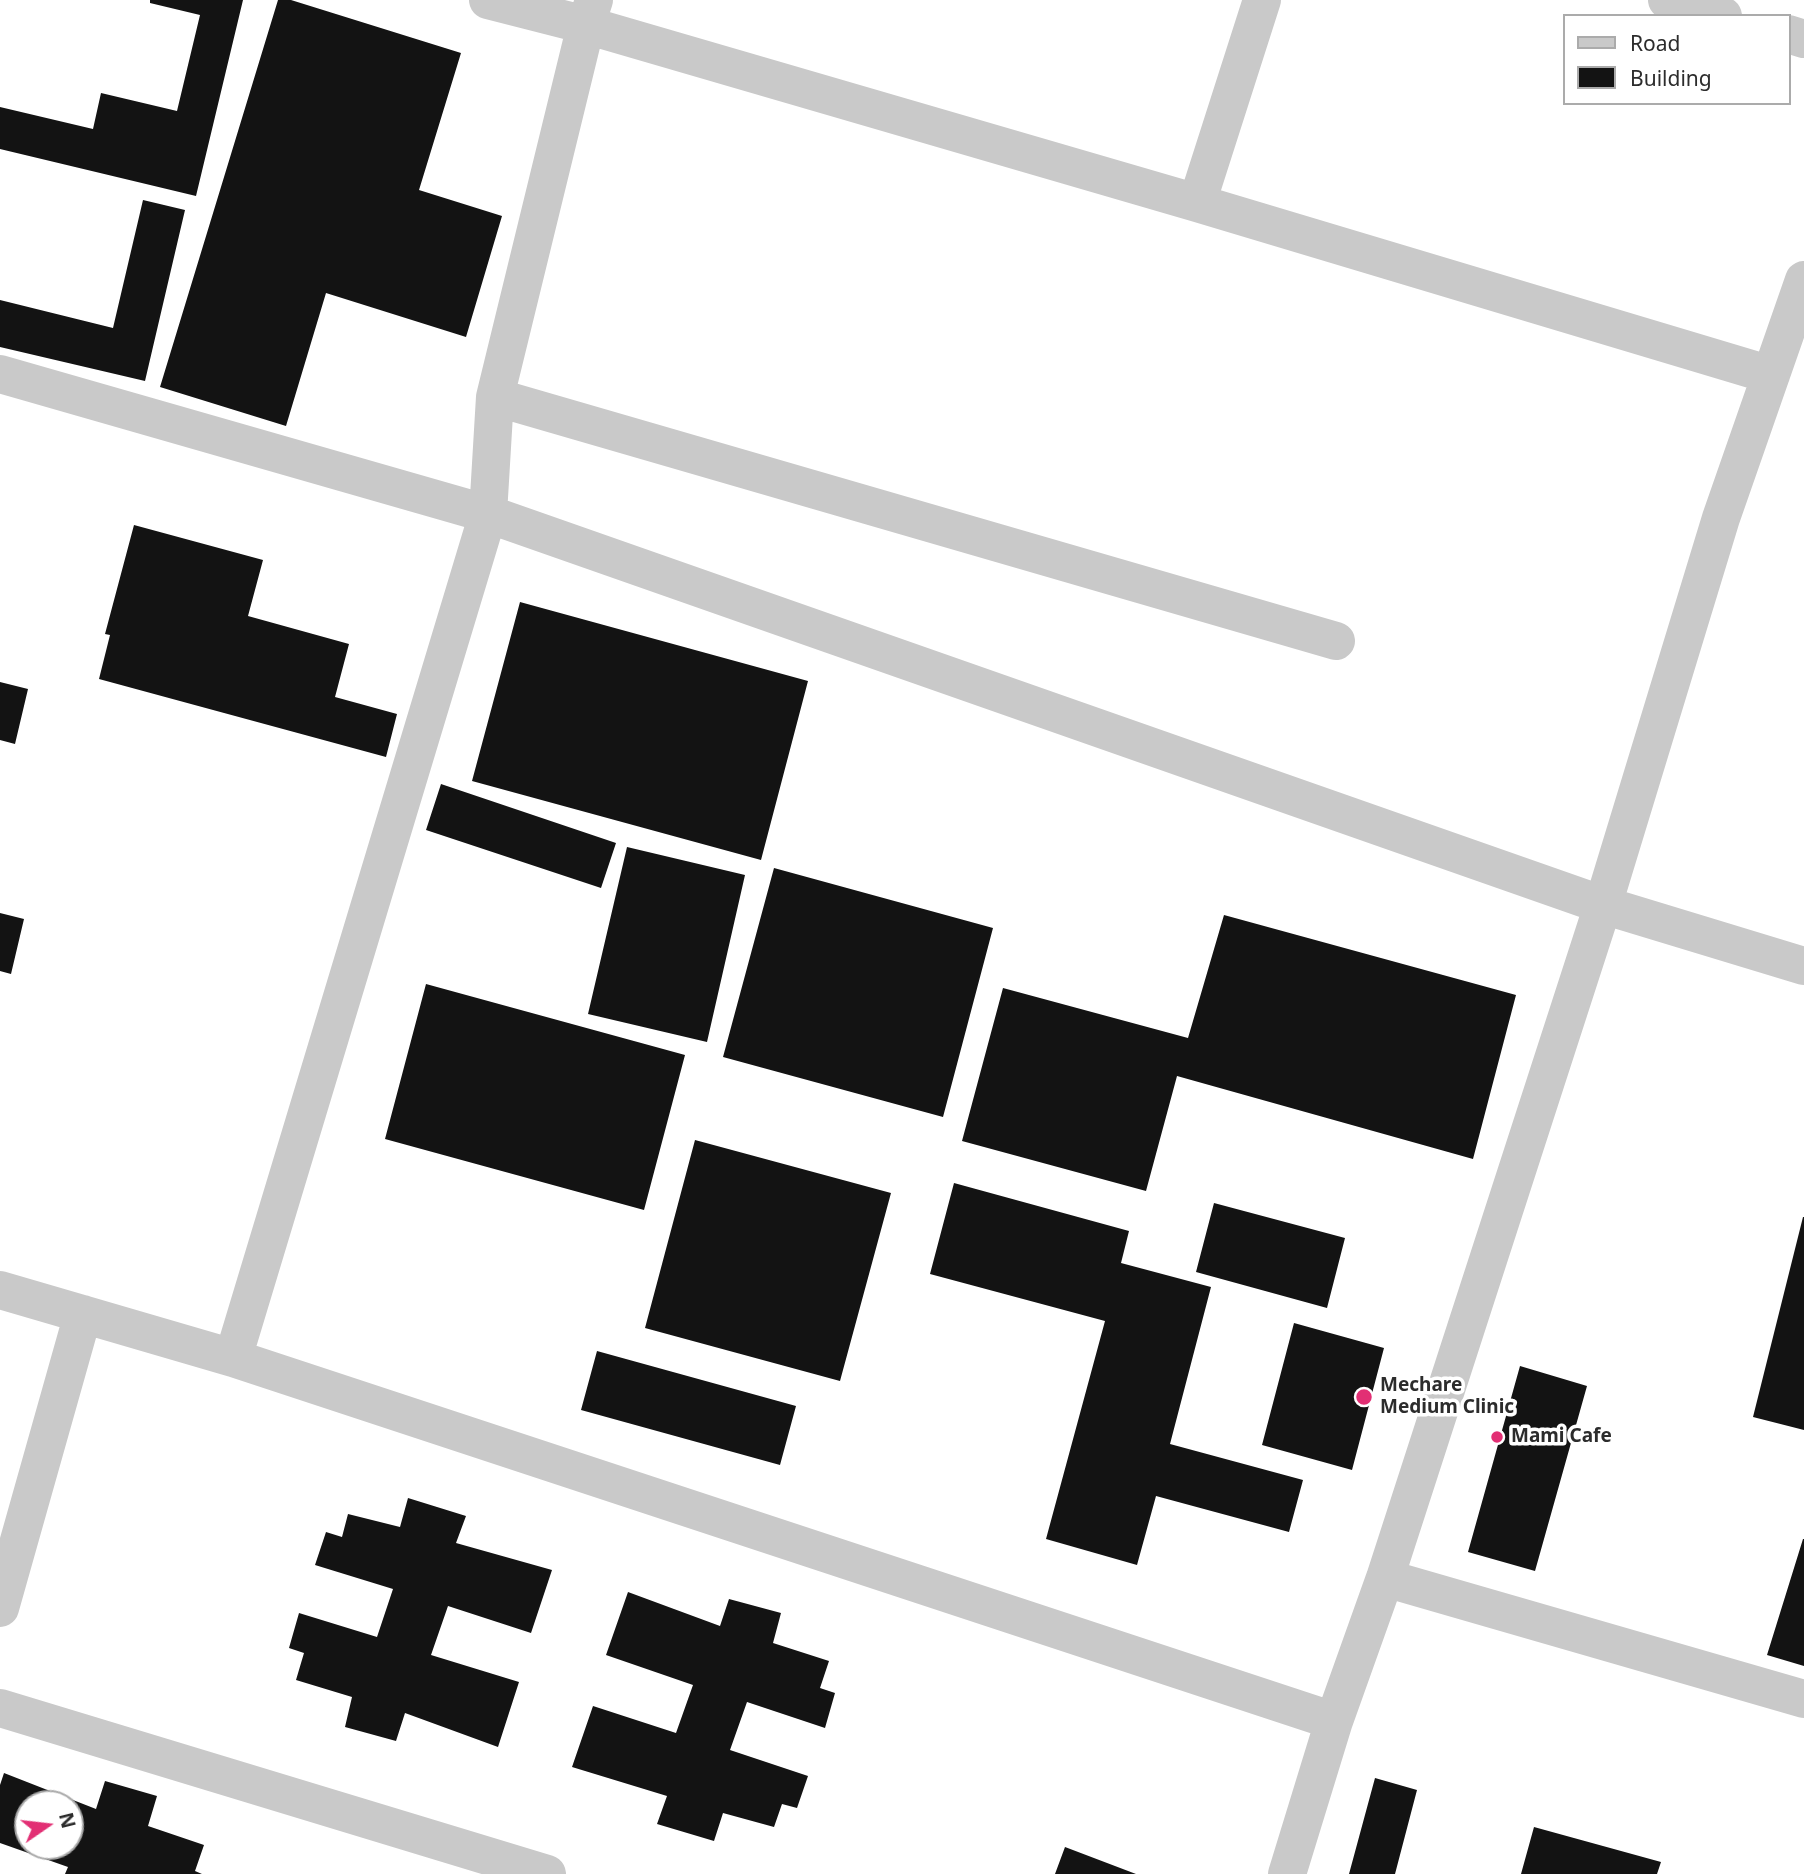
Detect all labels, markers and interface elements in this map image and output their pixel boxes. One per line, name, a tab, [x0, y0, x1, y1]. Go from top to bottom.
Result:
legend	[1562, 14, 1790, 105]
text: Road	[1630, 29, 1680, 57]
text: Building	[1630, 64, 1712, 92]
place label: Mechare Medium Clinic	[1380, 1375, 1514, 1419]
marker: Mechare Medium Clinic	[1354, 1387, 1374, 1407]
place label: Mami Cafe	[1511, 1426, 1612, 1448]
marker: Mami Cafe	[1489, 1429, 1505, 1445]
north arrow	[14, 1790, 84, 1860]
text: N	[53, 1810, 82, 1831]

